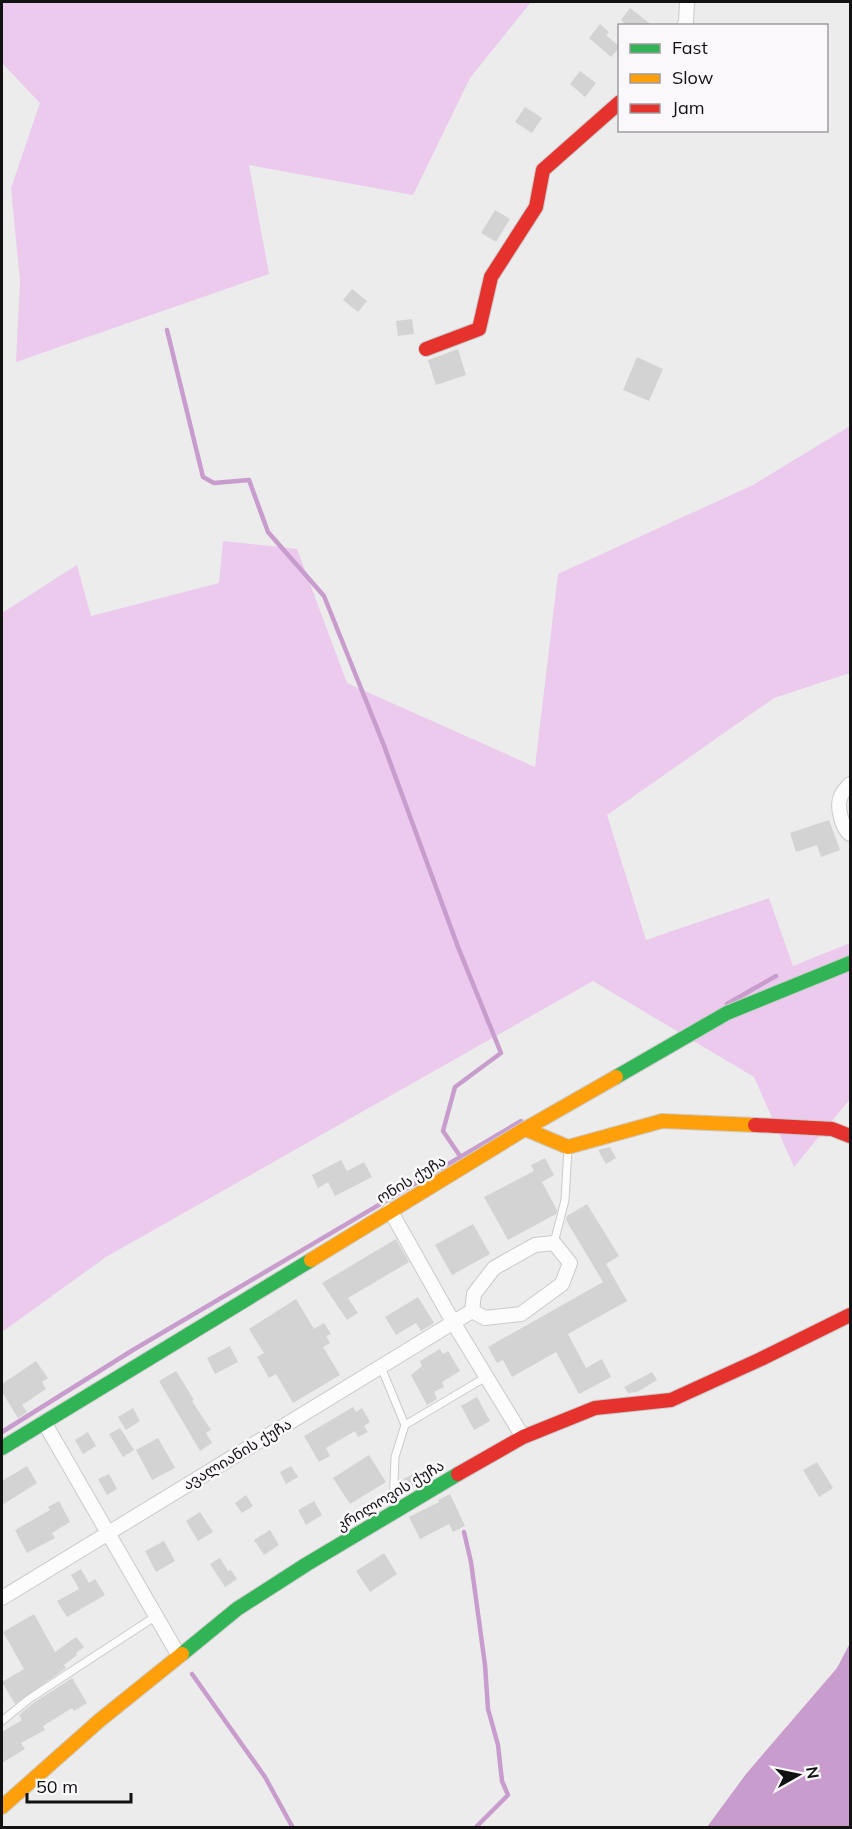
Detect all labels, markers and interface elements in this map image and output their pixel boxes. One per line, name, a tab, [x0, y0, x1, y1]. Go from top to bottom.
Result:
legend	[618, 24, 828, 132]
text: Fast	[672, 36, 708, 59]
text: Slow	[672, 66, 714, 89]
text: Jam	[672, 96, 705, 119]
street label: ონის ქუჩა	[373, 1151, 449, 1207]
street label: ავალიანის ქუჩა	[179, 1414, 295, 1494]
street label: კრილოვის ქუჩა	[333, 1455, 447, 1535]
north arrow	[768, 1745, 828, 1805]
text: N	[802, 1765, 824, 1780]
scale bar	[27, 1766, 130, 1804]
text: 50 m	[36, 1775, 78, 1798]

